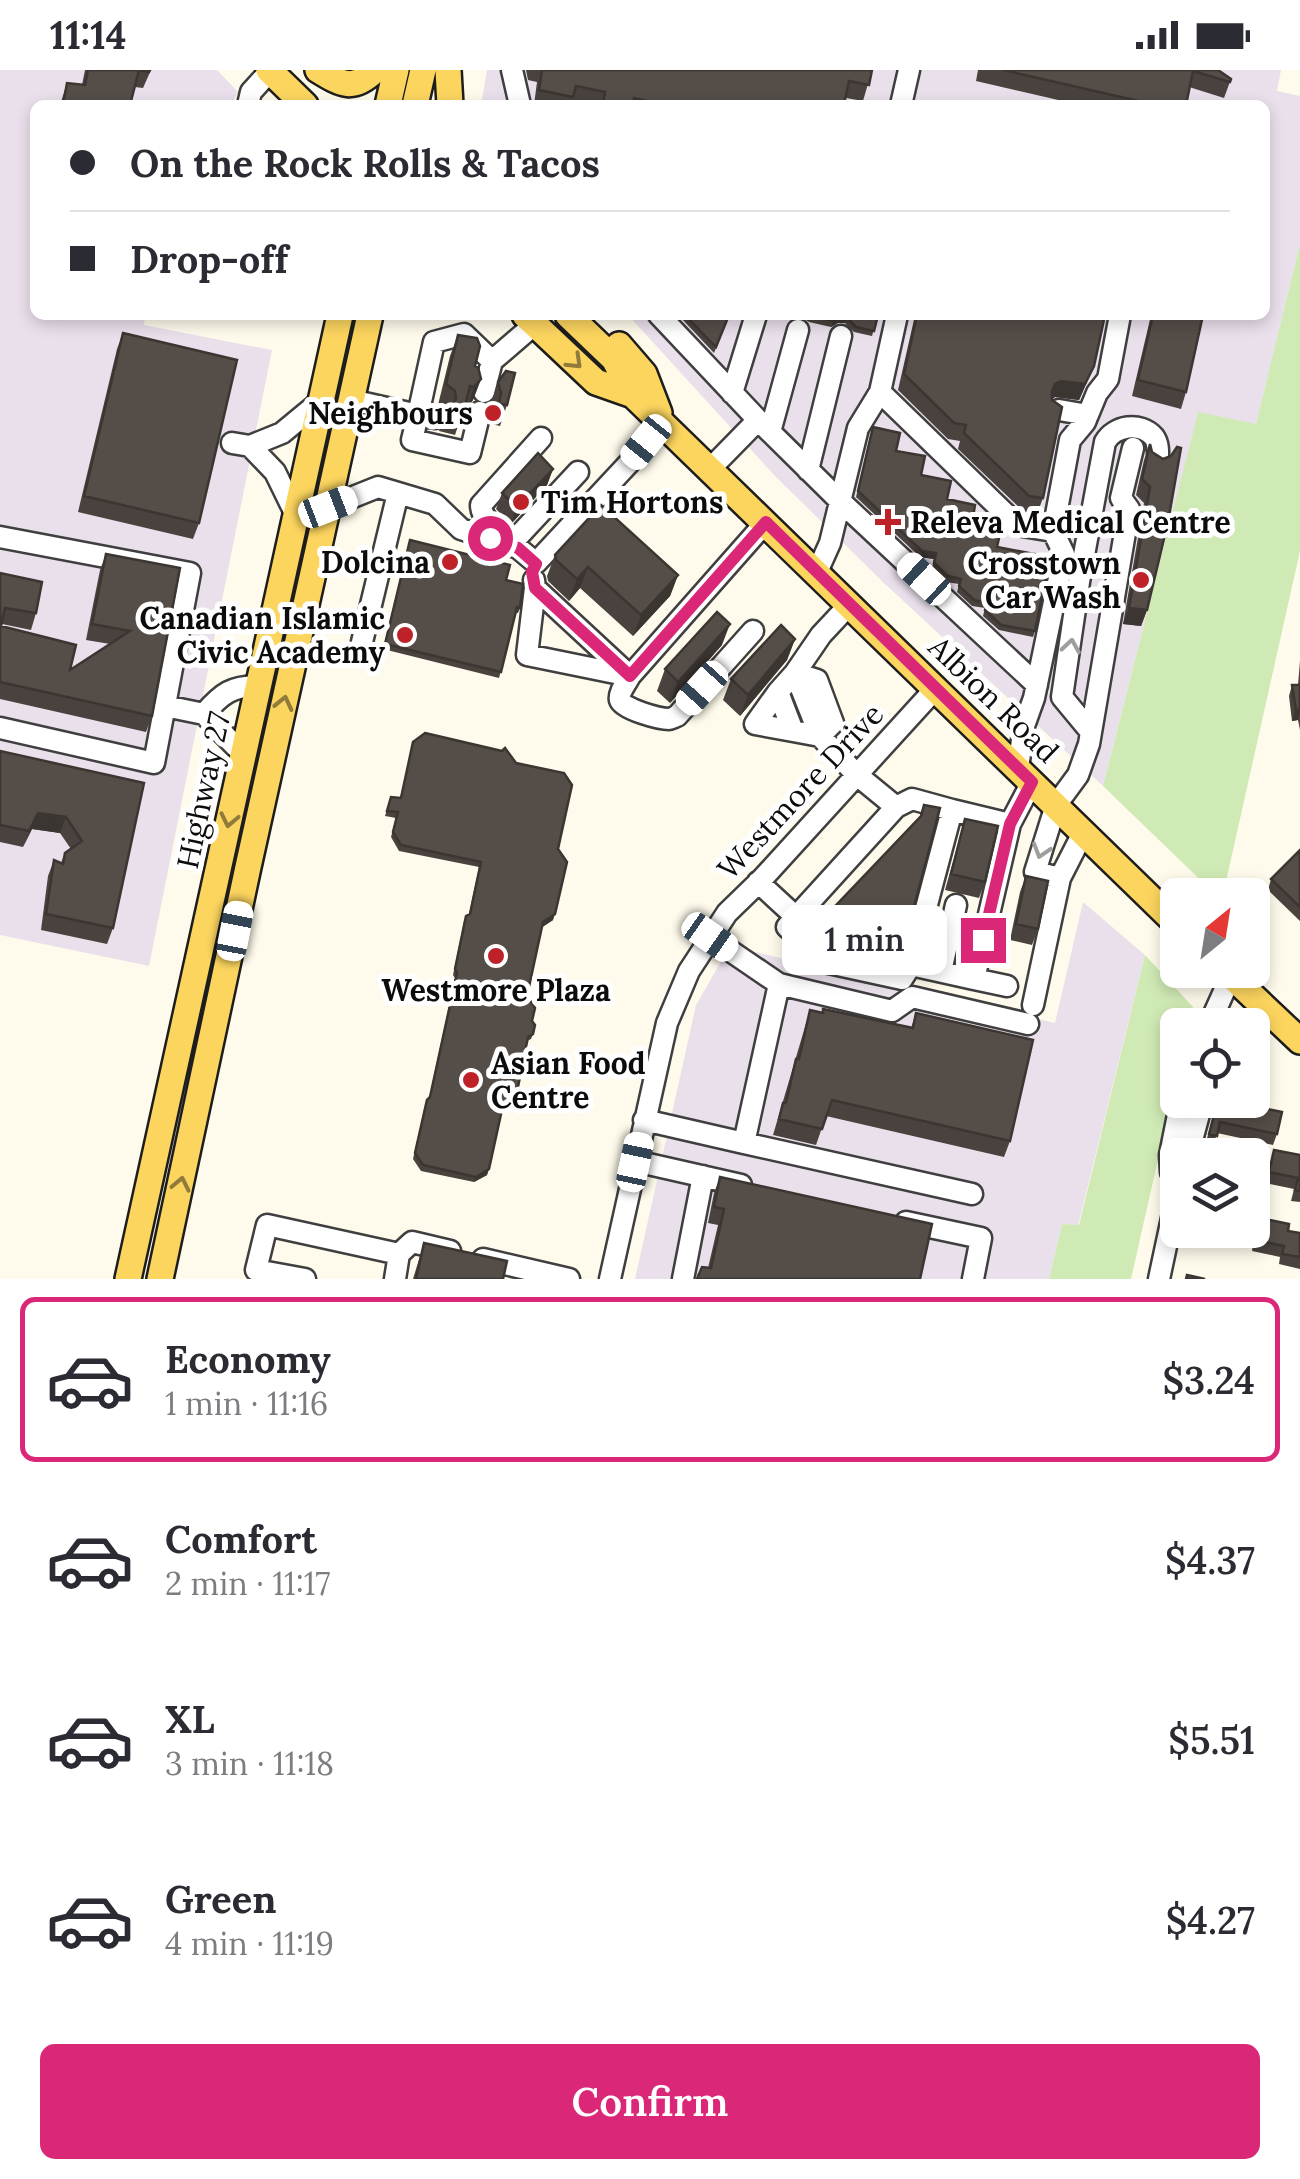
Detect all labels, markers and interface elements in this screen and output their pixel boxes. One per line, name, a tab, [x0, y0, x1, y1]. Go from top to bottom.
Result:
text: 11:14	[50, 11, 127, 59]
text: On the Rock Rolls & Tacos	[130, 139, 600, 187]
text: Drop-off	[130, 235, 288, 283]
one-way arrow	[563, 350, 582, 368]
place label: Neighbours	[308, 394, 473, 433]
marker: Neighbours	[482, 402, 504, 424]
car	[615, 409, 677, 475]
car	[295, 482, 361, 532]
place label: Tim Hortons	[541, 483, 724, 521]
marker: Tim Hortons	[510, 491, 532, 513]
place label: Releva Medical Centre	[910, 503, 1231, 541]
marker: Releva Medical Centre	[875, 509, 901, 535]
route start	[468, 516, 513, 561]
place label: Dolcina	[321, 543, 430, 581]
place label: Crosstown Car Wash	[967, 544, 1121, 616]
car	[892, 548, 956, 610]
marker: Dolcina	[439, 551, 461, 573]
marker: Crosstown Car Wash	[1130, 569, 1152, 591]
place label: Canadian Islamic Civic Academy	[140, 599, 385, 672]
marker: Canadian Islamic Civic Academy	[394, 624, 416, 646]
street label: Albion Road	[920, 627, 1067, 770]
one-way arrow	[1059, 637, 1080, 654]
car	[671, 656, 733, 720]
one-way arrow	[272, 695, 293, 712]
street label: Westmore Drive	[709, 695, 891, 887]
street label: Highway 27	[168, 708, 239, 872]
one-way arrow	[220, 811, 241, 828]
one-way arrow	[1032, 842, 1053, 859]
north arrow	[1160, 878, 1270, 988]
map controls	[1160, 878, 1270, 1248]
car	[215, 899, 255, 963]
callout: 1 min	[783, 905, 948, 975]
car	[677, 908, 743, 966]
route end	[961, 918, 1006, 963]
text: 1 min	[824, 919, 905, 960]
marker: Westmore Plaza	[485, 945, 507, 967]
place label: Westmore Plaza	[381, 971, 611, 1009]
button: locate	[1160, 1008, 1270, 1118]
place label: Asian Food Centre	[491, 1044, 646, 1116]
marker: Asian Food Centre	[460, 1069, 482, 1091]
car	[614, 1130, 656, 1194]
button: layers	[1160, 1138, 1270, 1248]
one-way arrow	[169, 1176, 190, 1193]
icon: car	[45, 1335, 135, 1425]
text: Economy	[165, 1335, 331, 1383]
text: $3.24	[1162, 1356, 1255, 1404]
text: 1 min · 11:16	[165, 1383, 328, 1424]
icon: car	[45, 1515, 135, 1605]
text: Comfort	[165, 1515, 317, 1563]
text: $4.37	[1165, 1536, 1255, 1584]
text: 2 min · 11:17	[165, 1563, 330, 1604]
icon: car	[45, 1695, 135, 1785]
text: XL	[165, 1695, 215, 1743]
text: $5.51	[1168, 1716, 1255, 1764]
text: 3 min · 11:18	[165, 1743, 334, 1784]
icon: car	[45, 1875, 135, 1965]
text: Green	[165, 1875, 277, 1923]
text: $4.27	[1166, 1896, 1255, 1944]
text: 4 min · 11:19	[165, 1923, 334, 1964]
button: Confirm	[40, 2044, 1260, 2159]

